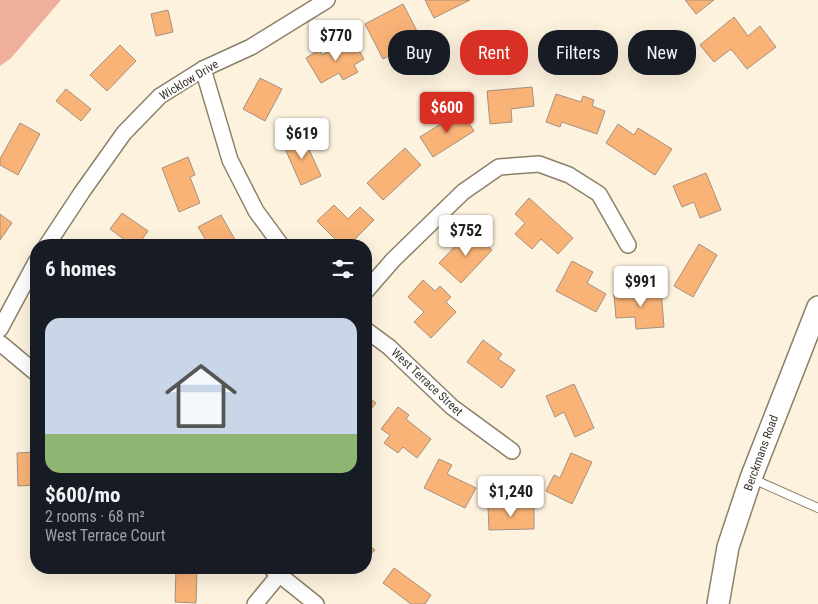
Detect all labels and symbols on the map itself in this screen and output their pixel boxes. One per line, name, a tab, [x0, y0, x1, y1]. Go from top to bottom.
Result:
pin: $770	[306, 20, 366, 62]
street label: Wicklow Drive	[157, 57, 221, 103]
pin: $600	[417, 92, 477, 134]
pin: $619	[272, 118, 332, 160]
pin: $752	[436, 214, 496, 257]
pin: $991	[611, 266, 671, 308]
street label: West Terrace Street	[388, 345, 466, 419]
street label: Berckmans Road	[741, 413, 781, 493]
pin: $1,240	[470, 476, 552, 518]

